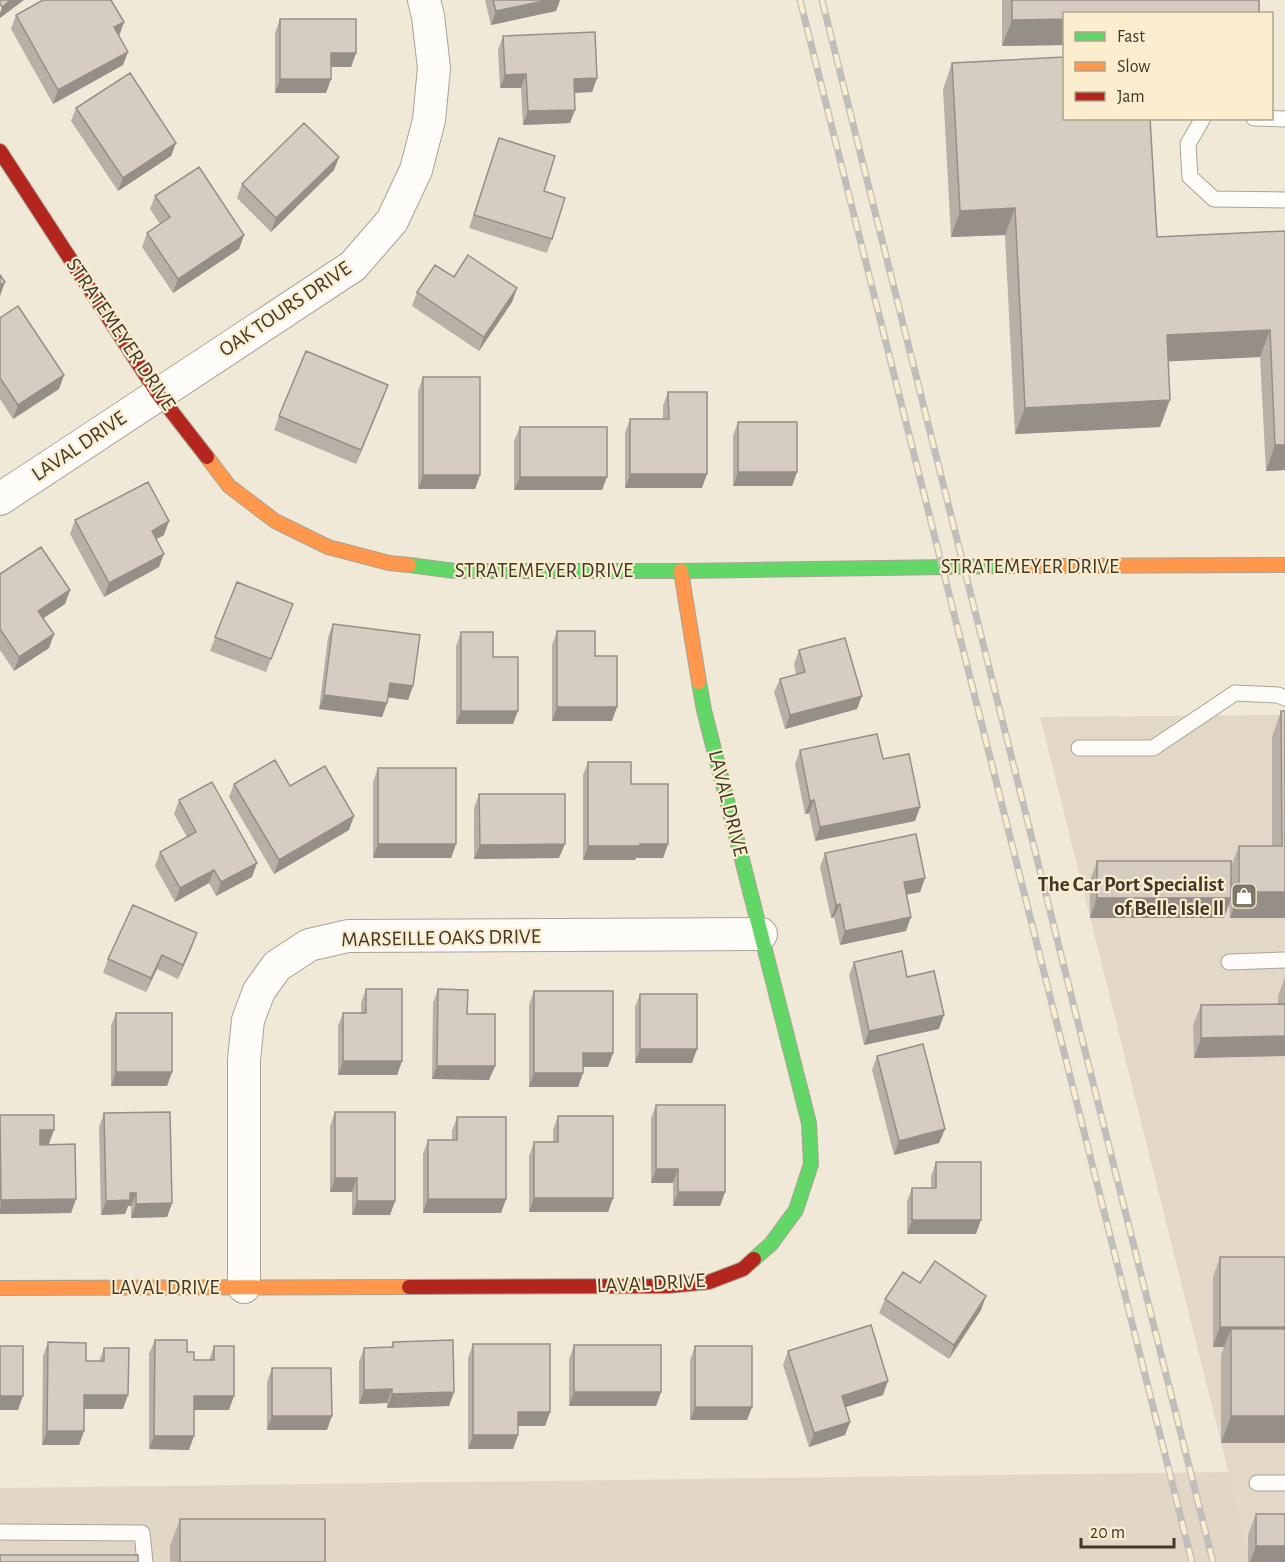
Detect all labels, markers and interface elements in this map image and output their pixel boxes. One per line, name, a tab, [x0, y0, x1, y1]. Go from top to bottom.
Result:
legend	[1063, 12, 1273, 120]
text: Fast	[1117, 28, 1145, 46]
text: Slow	[1117, 58, 1150, 76]
text: Jam	[1117, 88, 1145, 106]
street label: STRATEMEYER DRIVE	[62, 254, 180, 414]
street label: OAK TOURS DRIVE	[215, 257, 355, 361]
street label: LAVAL DRIVE	[28, 407, 130, 485]
street label: STRATEMEYER DRIVE	[941, 556, 1119, 577]
street label: STRATEMEYER DRIVE	[455, 560, 633, 581]
street label: LAVAL DRIVE	[705, 748, 751, 858]
place label: The Car Port Specialist of Belle Isle ll	[1038, 874, 1224, 919]
shop icon: The Car Port Specialist of Belle Isle ll	[1229, 881, 1259, 911]
street label: MARSEILLE OAKS DRIVE	[341, 926, 541, 950]
street label: LAVAL DRIVE	[596, 1270, 706, 1296]
street label: LAVAL DRIVE	[111, 1277, 219, 1298]
scale bar	[1081, 1511, 1174, 1549]
text: 20 m	[1090, 1524, 1125, 1542]

